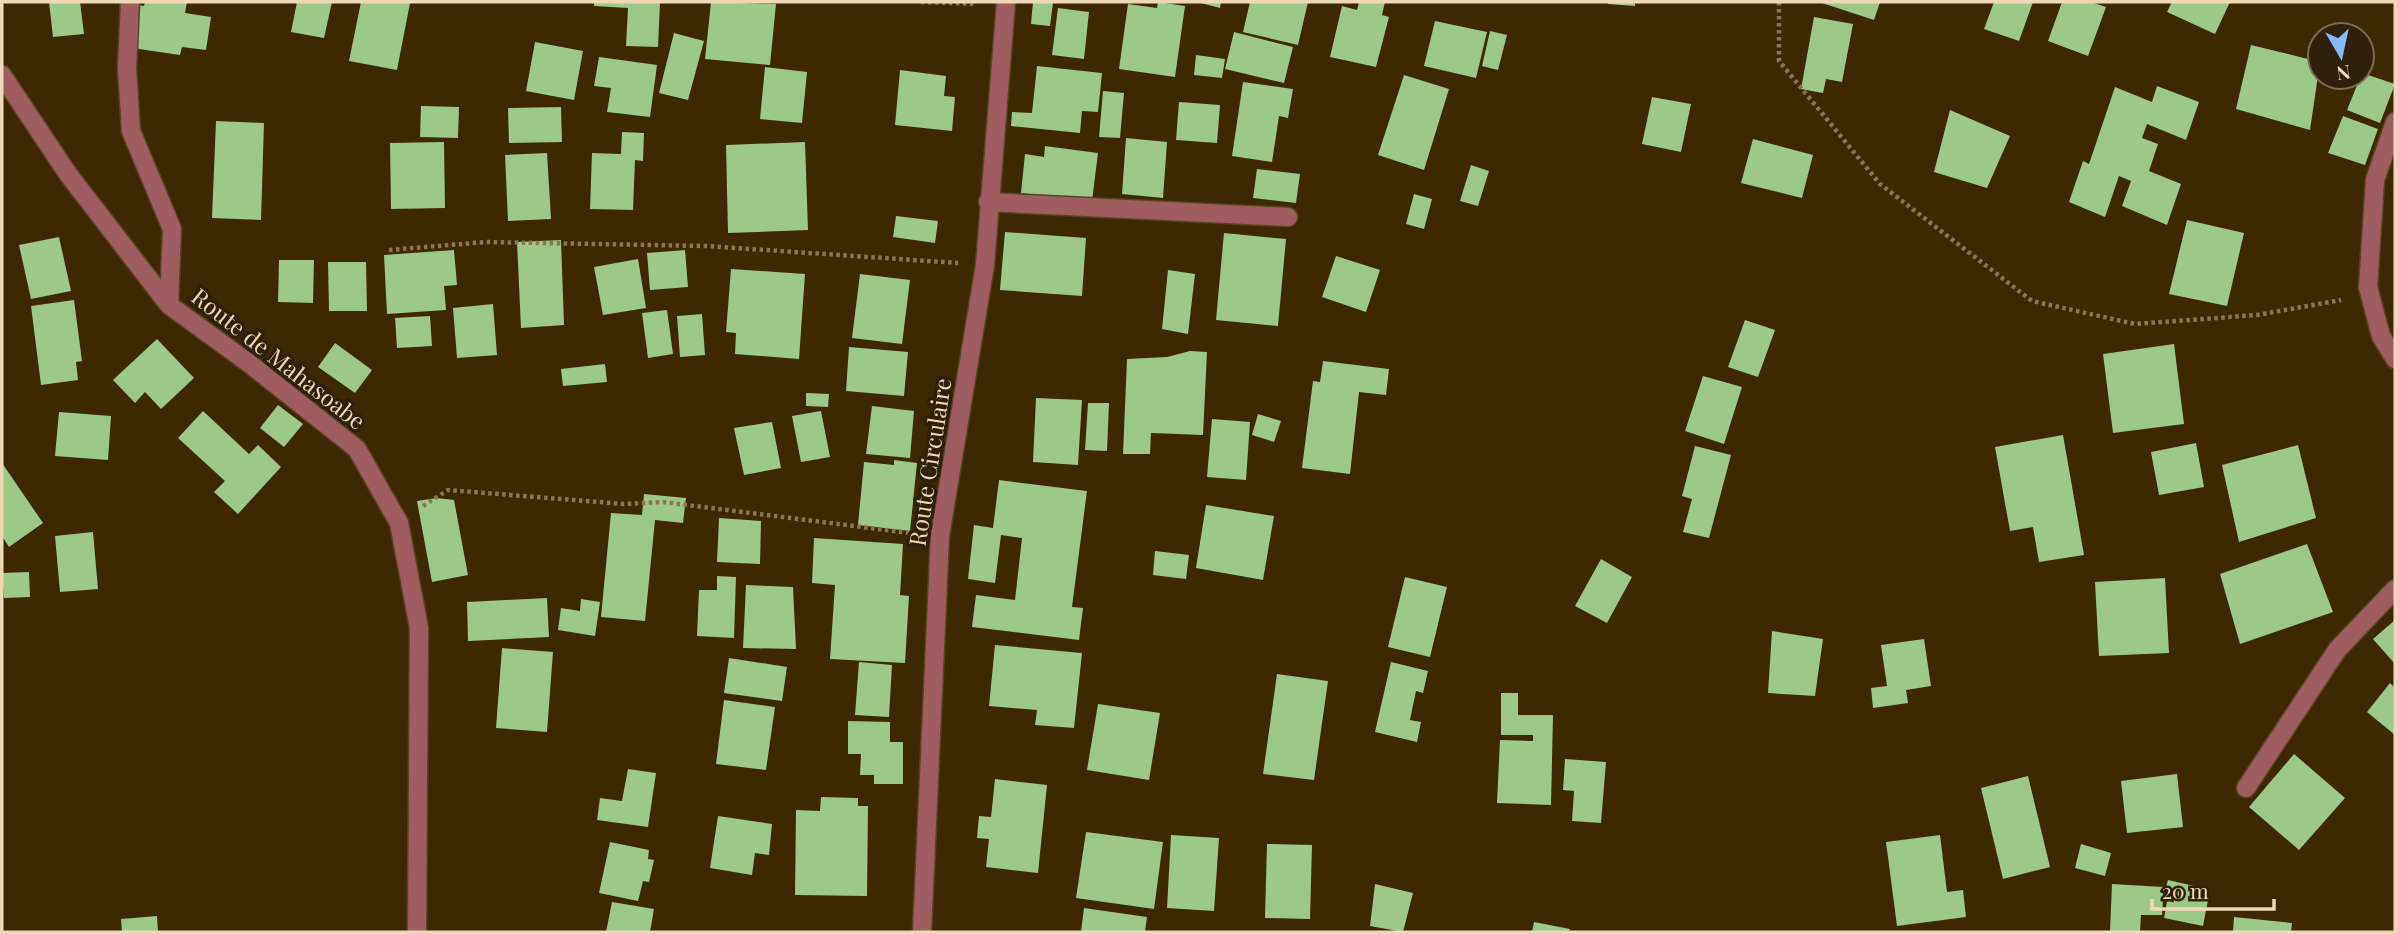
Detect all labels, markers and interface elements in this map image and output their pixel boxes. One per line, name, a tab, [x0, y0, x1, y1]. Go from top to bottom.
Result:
north arrow	[2306, 21, 2376, 91]
text: N	[2335, 60, 2353, 88]
street label: Route de Mahasoabe	[186, 280, 372, 436]
street label: Route Circulaire	[900, 376, 958, 548]
scale bar	[2152, 867, 2274, 911]
text: 20 m	[2162, 876, 2209, 904]

